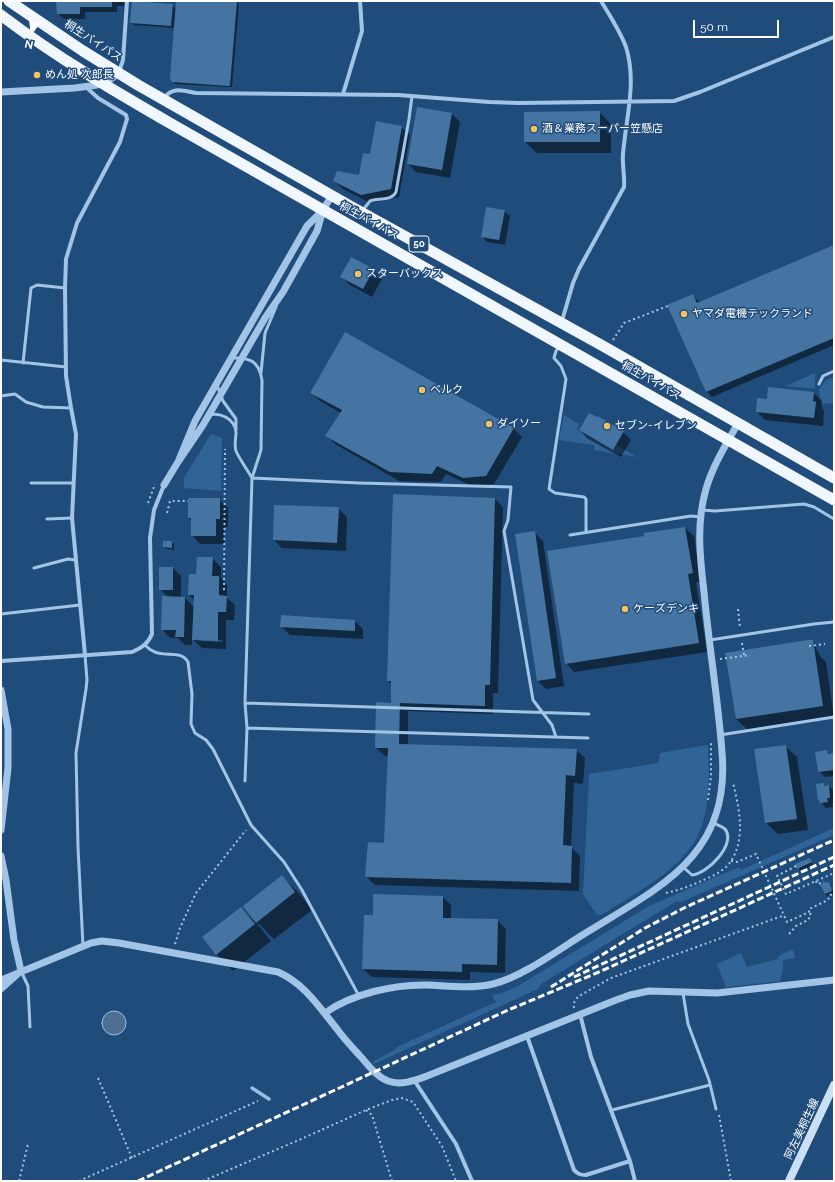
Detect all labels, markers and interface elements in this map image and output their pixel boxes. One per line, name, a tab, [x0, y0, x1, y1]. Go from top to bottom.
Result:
north arrow	[12, 12, 52, 52]
scale bar	[695, 12, 781, 38]
street label: 桐生バイパス	[62, 17, 124, 65]
text: 50 m	[700, 20, 728, 34]
text: N	[23, 37, 35, 51]
place label: めん処 次郎長	[45, 68, 114, 82]
marker: めん処 次郎長	[32, 70, 42, 80]
place label: 酒＆業務スーパー笠懸店	[542, 122, 663, 136]
marker: 酒＆業務スーパー笠懸店	[529, 124, 539, 134]
street label: 桐生バイパス	[337, 199, 401, 243]
road number: 50	[409, 236, 429, 252]
place label: スターバックス	[366, 267, 443, 281]
marker: スターバックス	[353, 269, 363, 279]
place label: ヤマダ電機テックランド	[692, 307, 813, 321]
marker: ヤマダ電機テックランド	[679, 309, 689, 319]
street label: 桐生バイパス	[619, 359, 683, 403]
place label: ベルク	[430, 383, 463, 397]
marker: ベルク	[417, 385, 427, 395]
place label: ダイソー	[497, 417, 541, 431]
marker: ダイソー	[484, 419, 494, 429]
place label: セブン-イレブン	[615, 419, 697, 433]
marker: セブン-イレブン	[602, 421, 612, 431]
place label: ケーズデンキ	[633, 602, 699, 616]
marker: ケーズデンキ	[620, 604, 630, 614]
street label: 阿左美桐生線	[782, 1096, 822, 1162]

